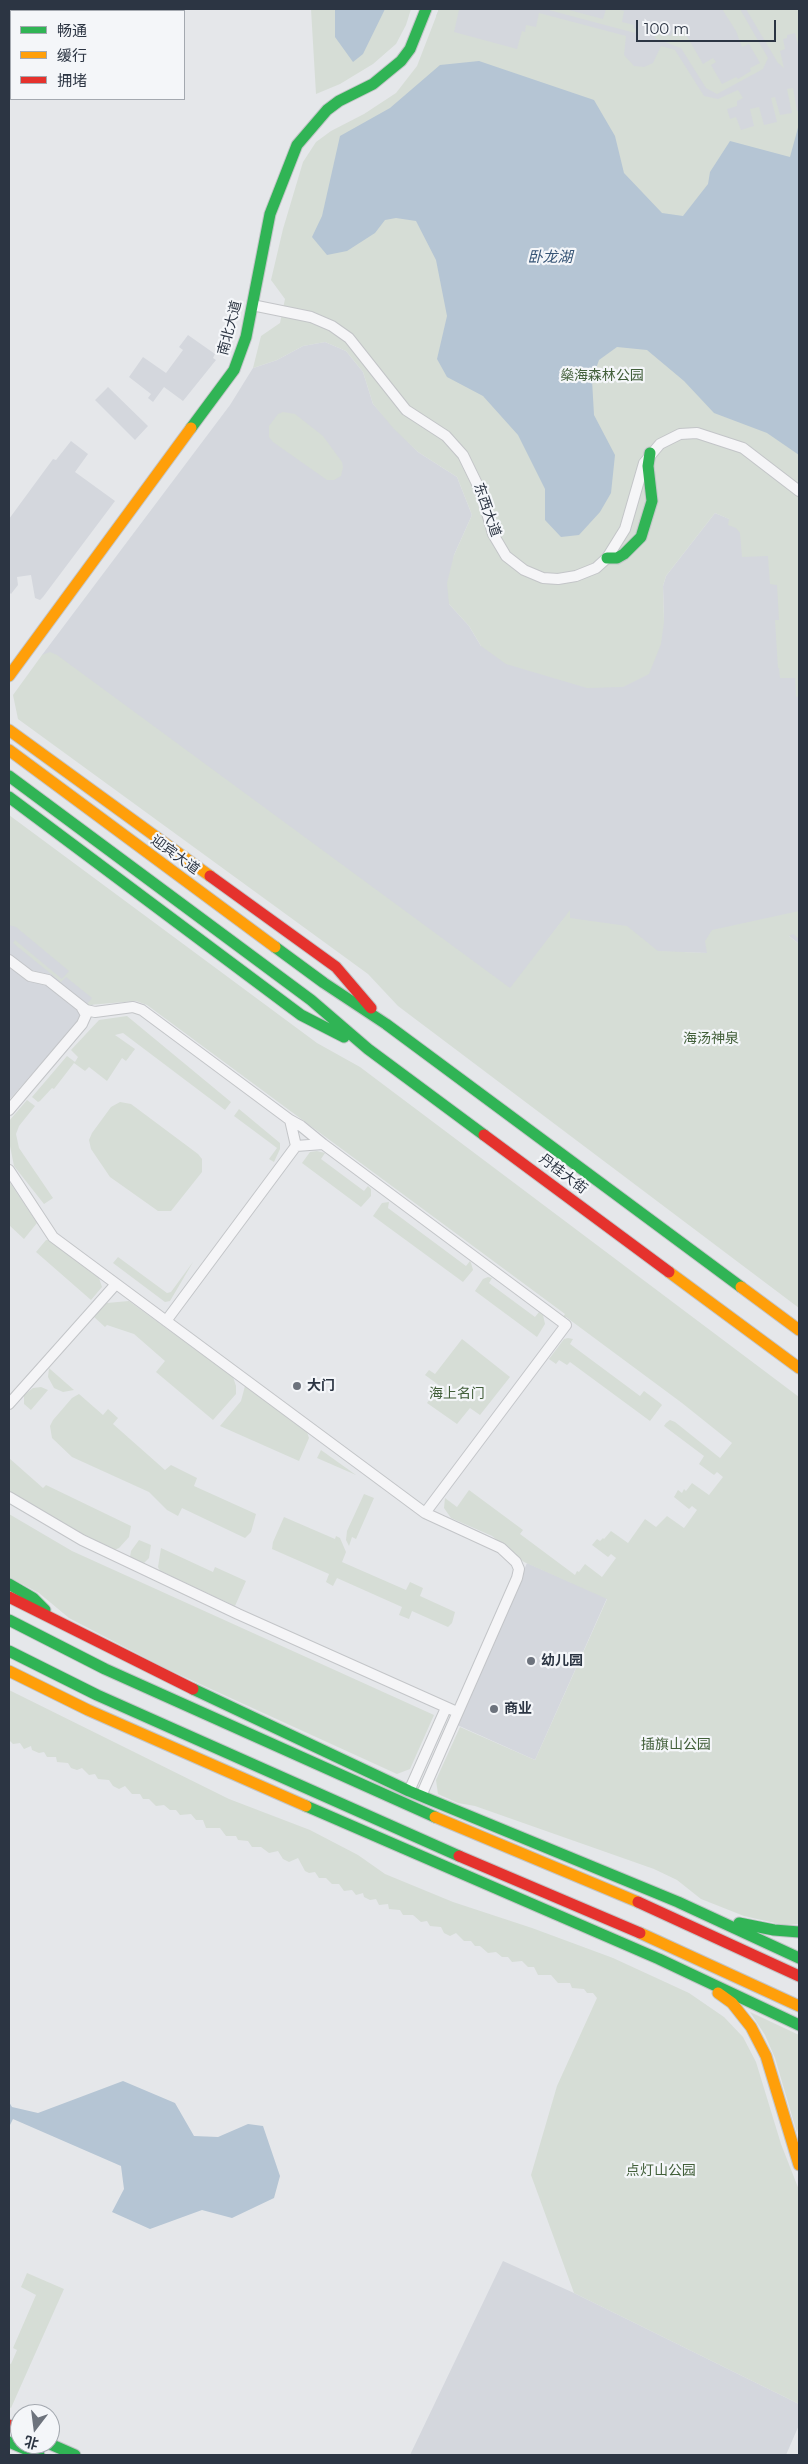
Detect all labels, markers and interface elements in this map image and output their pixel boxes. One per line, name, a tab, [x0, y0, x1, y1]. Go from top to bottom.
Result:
legend	[10, 10, 185, 100]
scale bar	[638, 10, 778, 42]
text: 100 m	[644, 19, 689, 38]
text: 畅通	[57, 21, 87, 40]
text: 缓行	[57, 46, 87, 65]
text: 拥堵	[57, 71, 87, 90]
water label: 卧龙湖	[528, 249, 572, 267]
street label: 南北大道	[215, 299, 245, 357]
park label: 燊海森林公园	[560, 368, 644, 384]
street label: 东西大道	[470, 481, 504, 539]
street label: 迎宾大道	[147, 832, 203, 878]
park label: 海汤神泉	[683, 1031, 739, 1047]
street label: 丹桂大街	[536, 1150, 590, 1198]
place label: 大门	[307, 1378, 335, 1394]
marker: 大门	[291, 1380, 303, 1392]
park label: 海上名门	[429, 1386, 485, 1402]
place label: 幼儿园	[541, 1653, 583, 1669]
marker: 幼儿园	[525, 1655, 537, 1667]
place label: 商业	[504, 1701, 532, 1717]
marker: 商业	[488, 1703, 500, 1715]
park label: 插旗山公园	[641, 1737, 711, 1753]
park label: 点灯山公园	[626, 2163, 696, 2179]
north arrow	[10, 2404, 60, 2454]
text: 北	[22, 2432, 40, 2453]

